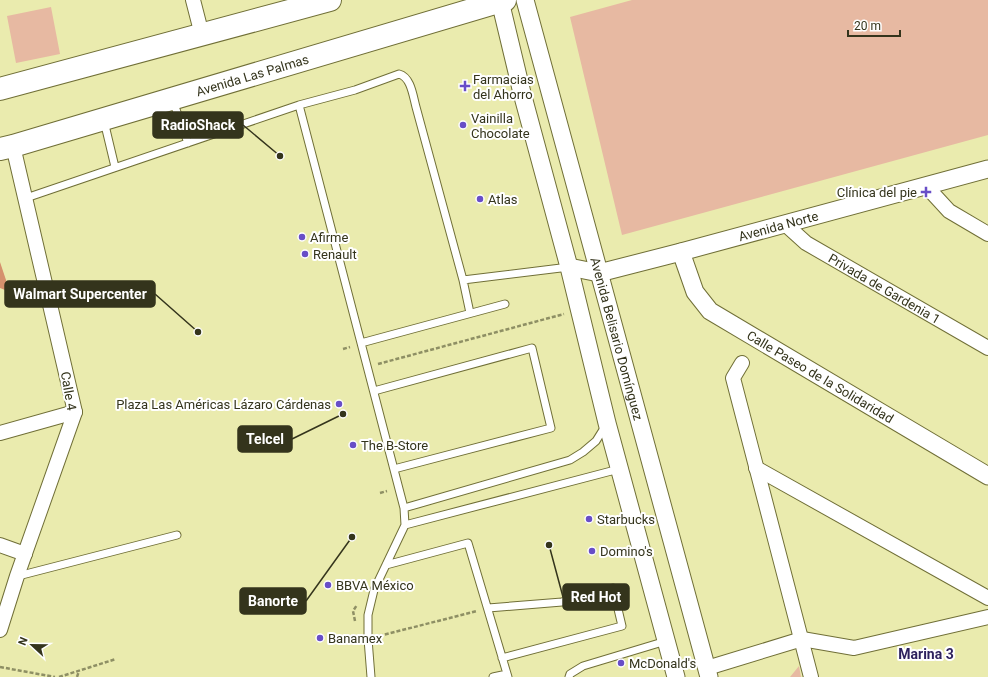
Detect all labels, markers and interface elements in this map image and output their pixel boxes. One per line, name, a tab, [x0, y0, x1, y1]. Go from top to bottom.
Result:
scale bar	[848, 12, 900, 38]
text: 20 m	[854, 19, 881, 33]
street label: Avenida Las Palmas	[194, 52, 311, 99]
place label: Farmacias del Ahorro	[473, 72, 534, 102]
marker: Farmacias del Ahorro	[460, 81, 470, 91]
place label: Vainilla Chocolate	[471, 111, 530, 141]
callout: RadioShack	[153, 112, 243, 138]
text: RadioShack	[161, 117, 236, 133]
marker: Vainilla Chocolate	[458, 120, 468, 130]
place label: Clínica del pie	[837, 185, 917, 200]
marker: Clínica del pie	[920, 186, 932, 198]
place label: Atlas	[488, 192, 518, 207]
marker: Atlas	[475, 194, 485, 204]
street label: Avenida Norte	[737, 208, 820, 244]
place label: Afirme	[310, 230, 348, 245]
marker: Afirme	[297, 232, 307, 242]
place label: Renault	[313, 247, 357, 262]
marker: Renault	[300, 249, 310, 259]
street label: Privada de Gardenia 1	[826, 251, 943, 327]
street label: Avenida Belisario Domínguez	[587, 256, 646, 423]
callout: Walmart Supercenter	[5, 281, 155, 307]
text: Walmart Supercenter	[13, 286, 147, 302]
street label: Calle Paseo de la Solidaridad	[744, 328, 896, 426]
street label: Calle 4	[58, 370, 79, 412]
place label: Plaza Las Américas Lázaro Cárdenas	[116, 397, 331, 412]
marker: Plaza Las Américas Lázaro Cárdenas	[334, 399, 344, 409]
callout: Telcel	[238, 426, 292, 452]
text: Telcel	[246, 431, 284, 447]
place label: The B-Store	[361, 438, 428, 453]
marker: The B-Store	[348, 440, 358, 450]
place label: Starbucks	[597, 512, 655, 527]
marker: Starbucks	[584, 514, 594, 524]
place label: Domino's	[600, 544, 653, 559]
marker: Domino's	[587, 546, 597, 556]
place label: BBVA México	[336, 578, 414, 593]
marker: BBVA México	[323, 580, 333, 590]
callout: Red Hot	[563, 584, 629, 610]
callout: Banorte	[240, 588, 306, 614]
text: Red Hot	[571, 589, 621, 605]
text: Banorte	[248, 593, 298, 609]
north arrow	[12, 625, 52, 665]
place label: Banamex	[328, 631, 383, 646]
marker: Banamex	[315, 633, 325, 643]
text: N	[16, 635, 31, 647]
district label: Marina 3	[898, 646, 954, 662]
place label: McDonald's	[629, 656, 697, 671]
marker: McDonald's	[616, 658, 626, 668]

